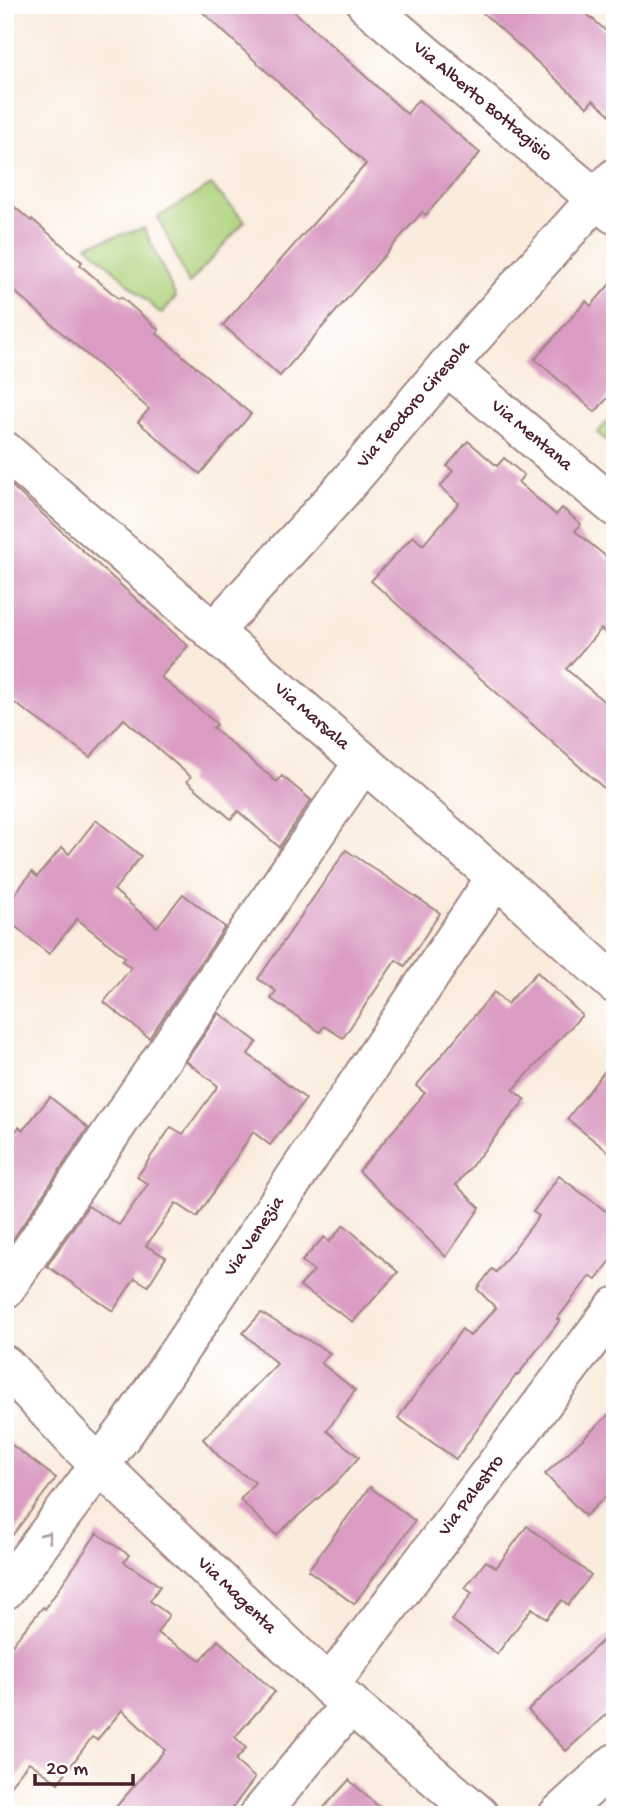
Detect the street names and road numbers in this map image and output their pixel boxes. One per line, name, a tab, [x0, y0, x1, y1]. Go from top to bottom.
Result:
street label: Via Alberto Bottagisio	[407, 36, 557, 167]
street label: Via Teodoro Ciresola	[352, 335, 477, 474]
street label: Via Mentana	[485, 395, 578, 478]
street label: Via Marsala	[268, 677, 355, 757]
street label: Via Venezia	[219, 1191, 291, 1282]
street label: Via Palestro	[433, 1451, 510, 1542]
street label: Via Magenta	[191, 1552, 282, 1640]

